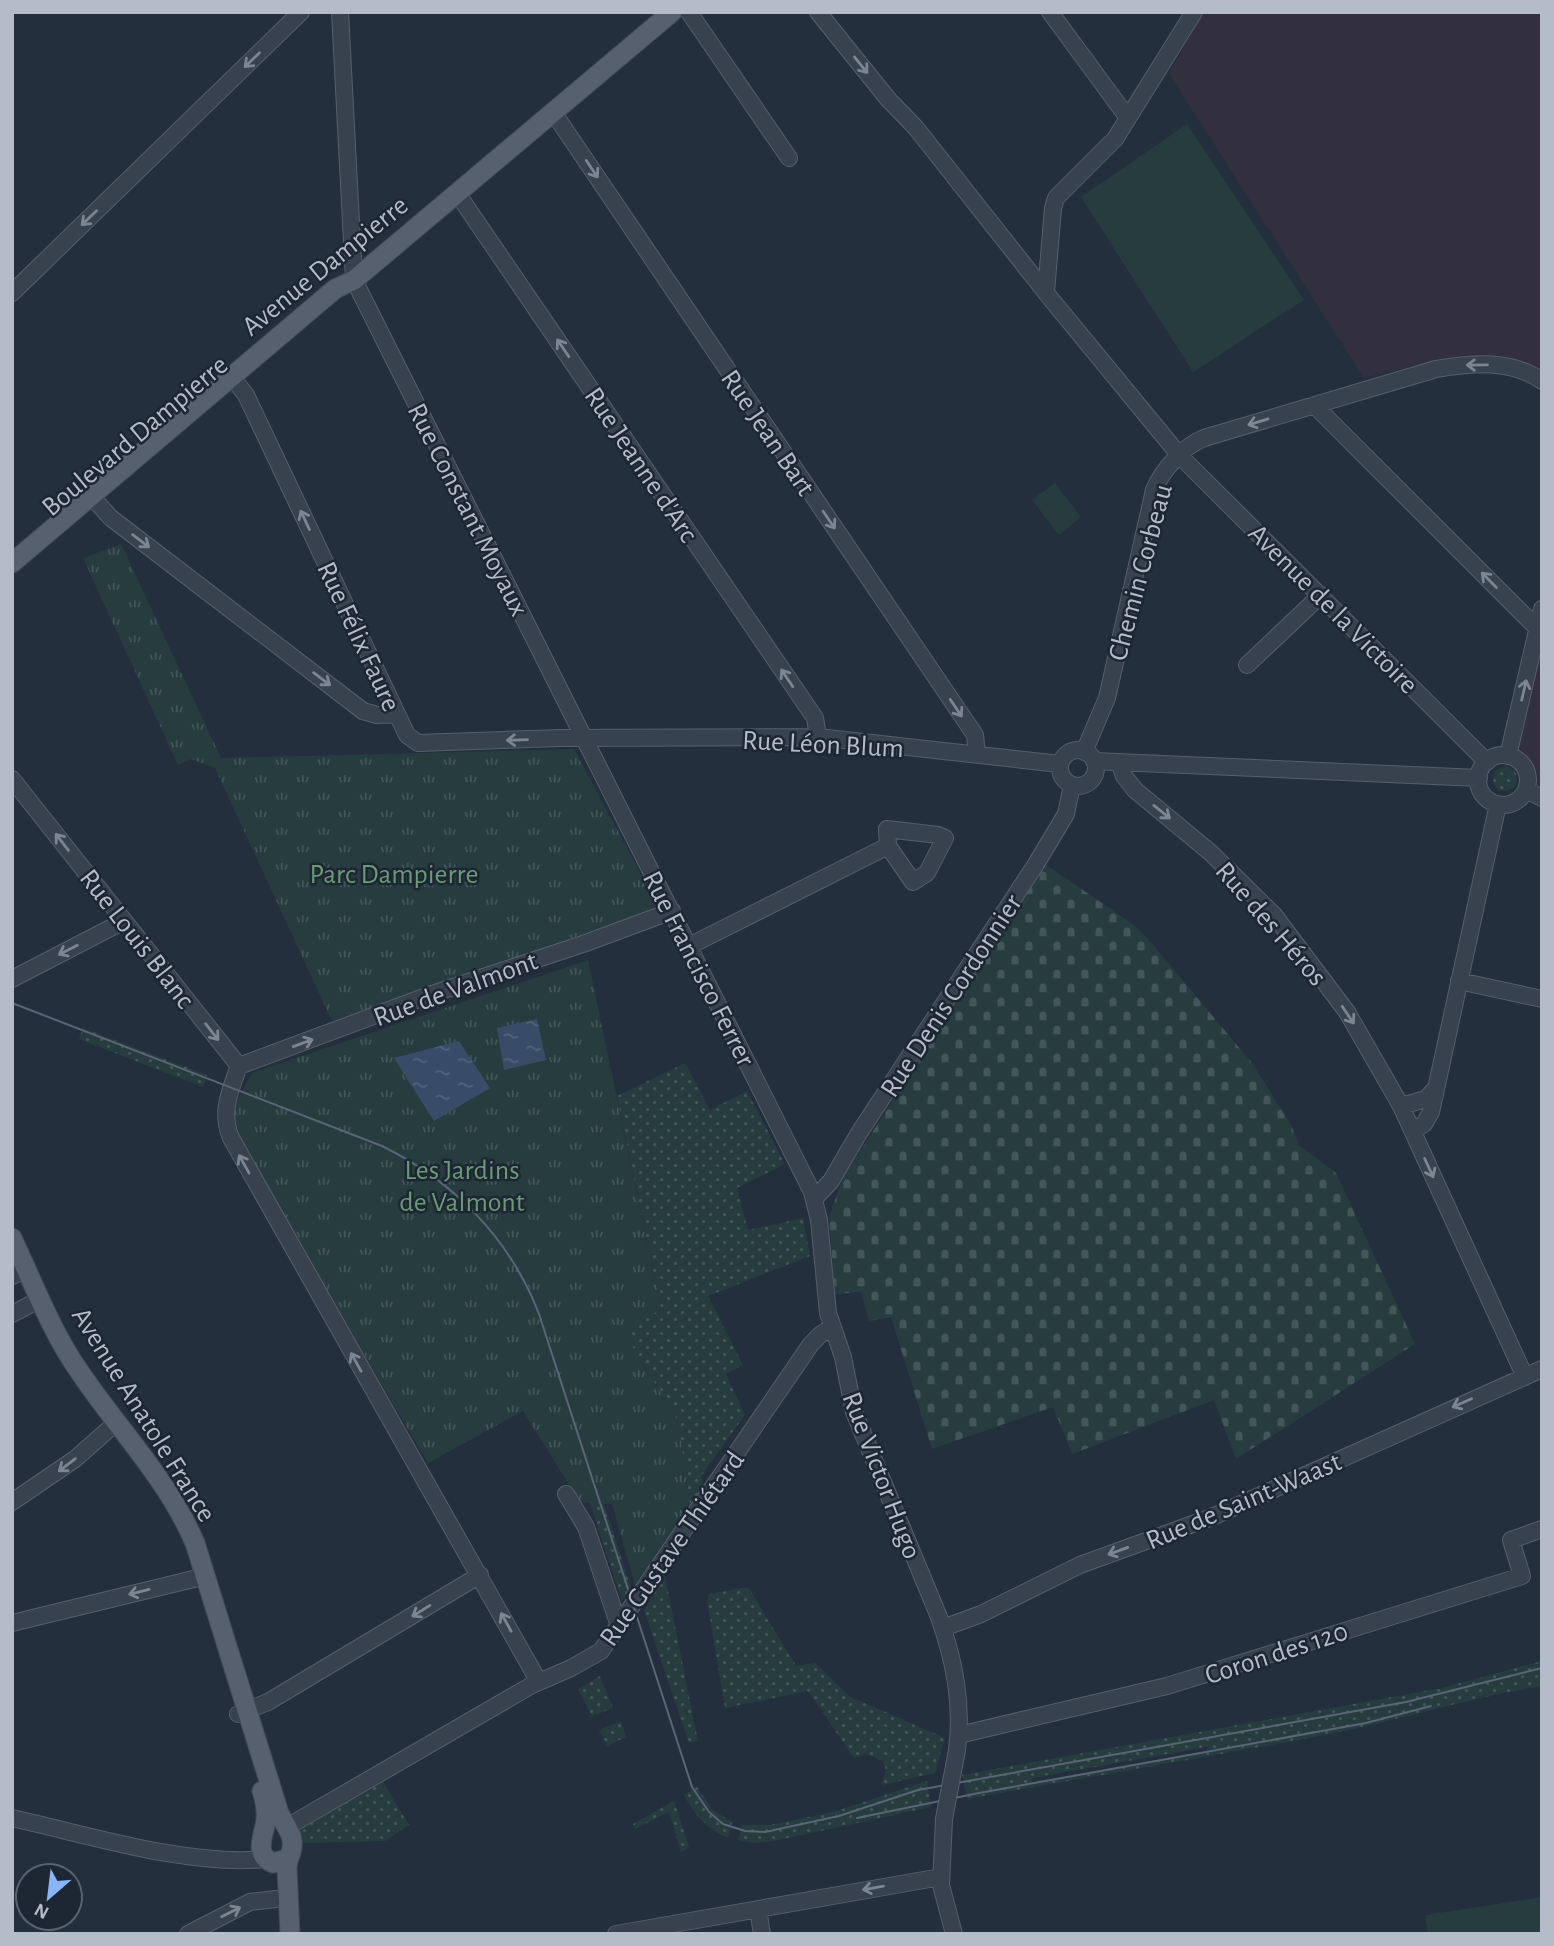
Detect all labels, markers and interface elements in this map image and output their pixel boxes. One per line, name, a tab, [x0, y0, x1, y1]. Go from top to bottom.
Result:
one-way arrow	[244, 51, 261, 68]
one-way arrow	[853, 56, 869, 74]
one-way arrow	[585, 159, 599, 178]
street label: Avenue Dampierre	[237, 191, 413, 342]
one-way arrow	[81, 210, 98, 227]
one-way arrow	[556, 339, 570, 358]
street label: Boulevard Dampierre	[37, 351, 233, 522]
one-way arrow	[1466, 358, 1489, 372]
street label: Rue Jean Bart	[715, 365, 820, 501]
street label: Rue Jeanne d'Arc	[578, 383, 702, 548]
street label: Rue Constant Moyaux	[402, 399, 533, 621]
one-way arrow	[1247, 416, 1269, 429]
street label: Chemin Corbeau	[1104, 481, 1178, 664]
one-way arrow	[298, 510, 312, 531]
one-way arrow	[822, 510, 836, 529]
street label: Avenue de la Victoire	[1242, 519, 1423, 700]
one-way arrow	[132, 533, 150, 548]
street label: Rue Félix Faure	[311, 558, 405, 716]
one-way arrow	[1481, 572, 1498, 589]
one-way arrow	[780, 669, 794, 688]
one-way arrow	[312, 672, 331, 687]
one-way arrow	[1517, 679, 1531, 702]
one-way arrow	[949, 698, 963, 717]
street label: Rue Léon Blum	[741, 727, 904, 763]
one-way arrow	[505, 734, 528, 747]
one-way arrow	[1153, 804, 1171, 820]
one-way arrow	[54, 833, 69, 852]
street label: Rue des Héros	[1209, 857, 1332, 992]
park label: Parc Dampierre	[310, 861, 478, 889]
street label: Rue Louis Blanc	[74, 865, 199, 1014]
street label: Rue Francisco Ferrer	[637, 867, 759, 1071]
street label: Rue Denis Cordonnier	[876, 890, 1028, 1103]
one-way arrow	[58, 943, 79, 957]
street label: Rue de Valmont	[370, 947, 541, 1032]
one-way arrow	[1342, 1004, 1356, 1024]
one-way arrow	[205, 1023, 220, 1041]
one-way arrow	[292, 1036, 314, 1048]
one-way arrow	[237, 1154, 250, 1175]
park label: Les Jardins de Valmont	[399, 1157, 525, 1217]
one-way arrow	[1423, 1157, 1436, 1178]
street label: Avenue Anatole France	[66, 1303, 221, 1527]
one-way arrow	[349, 1352, 362, 1373]
street label: Rue Victor Hugo	[836, 1388, 926, 1563]
one-way arrow	[1452, 1397, 1473, 1410]
street label: Rue Gustave Thiétard	[595, 1447, 750, 1652]
street label: Rue de Saint-Waast	[1142, 1448, 1346, 1556]
one-way arrow	[58, 1457, 76, 1472]
one-way arrow	[1108, 1546, 1130, 1558]
one-way arrow	[129, 1587, 151, 1600]
one-way arrow	[412, 1604, 432, 1618]
one-way arrow	[498, 1613, 512, 1633]
street label: Coron des 120	[1202, 1618, 1352, 1690]
north arrow	[14, 1862, 84, 1932]
one-way arrow	[862, 1882, 885, 1896]
text: N	[31, 1899, 52, 1922]
one-way arrow	[220, 1904, 240, 1918]

